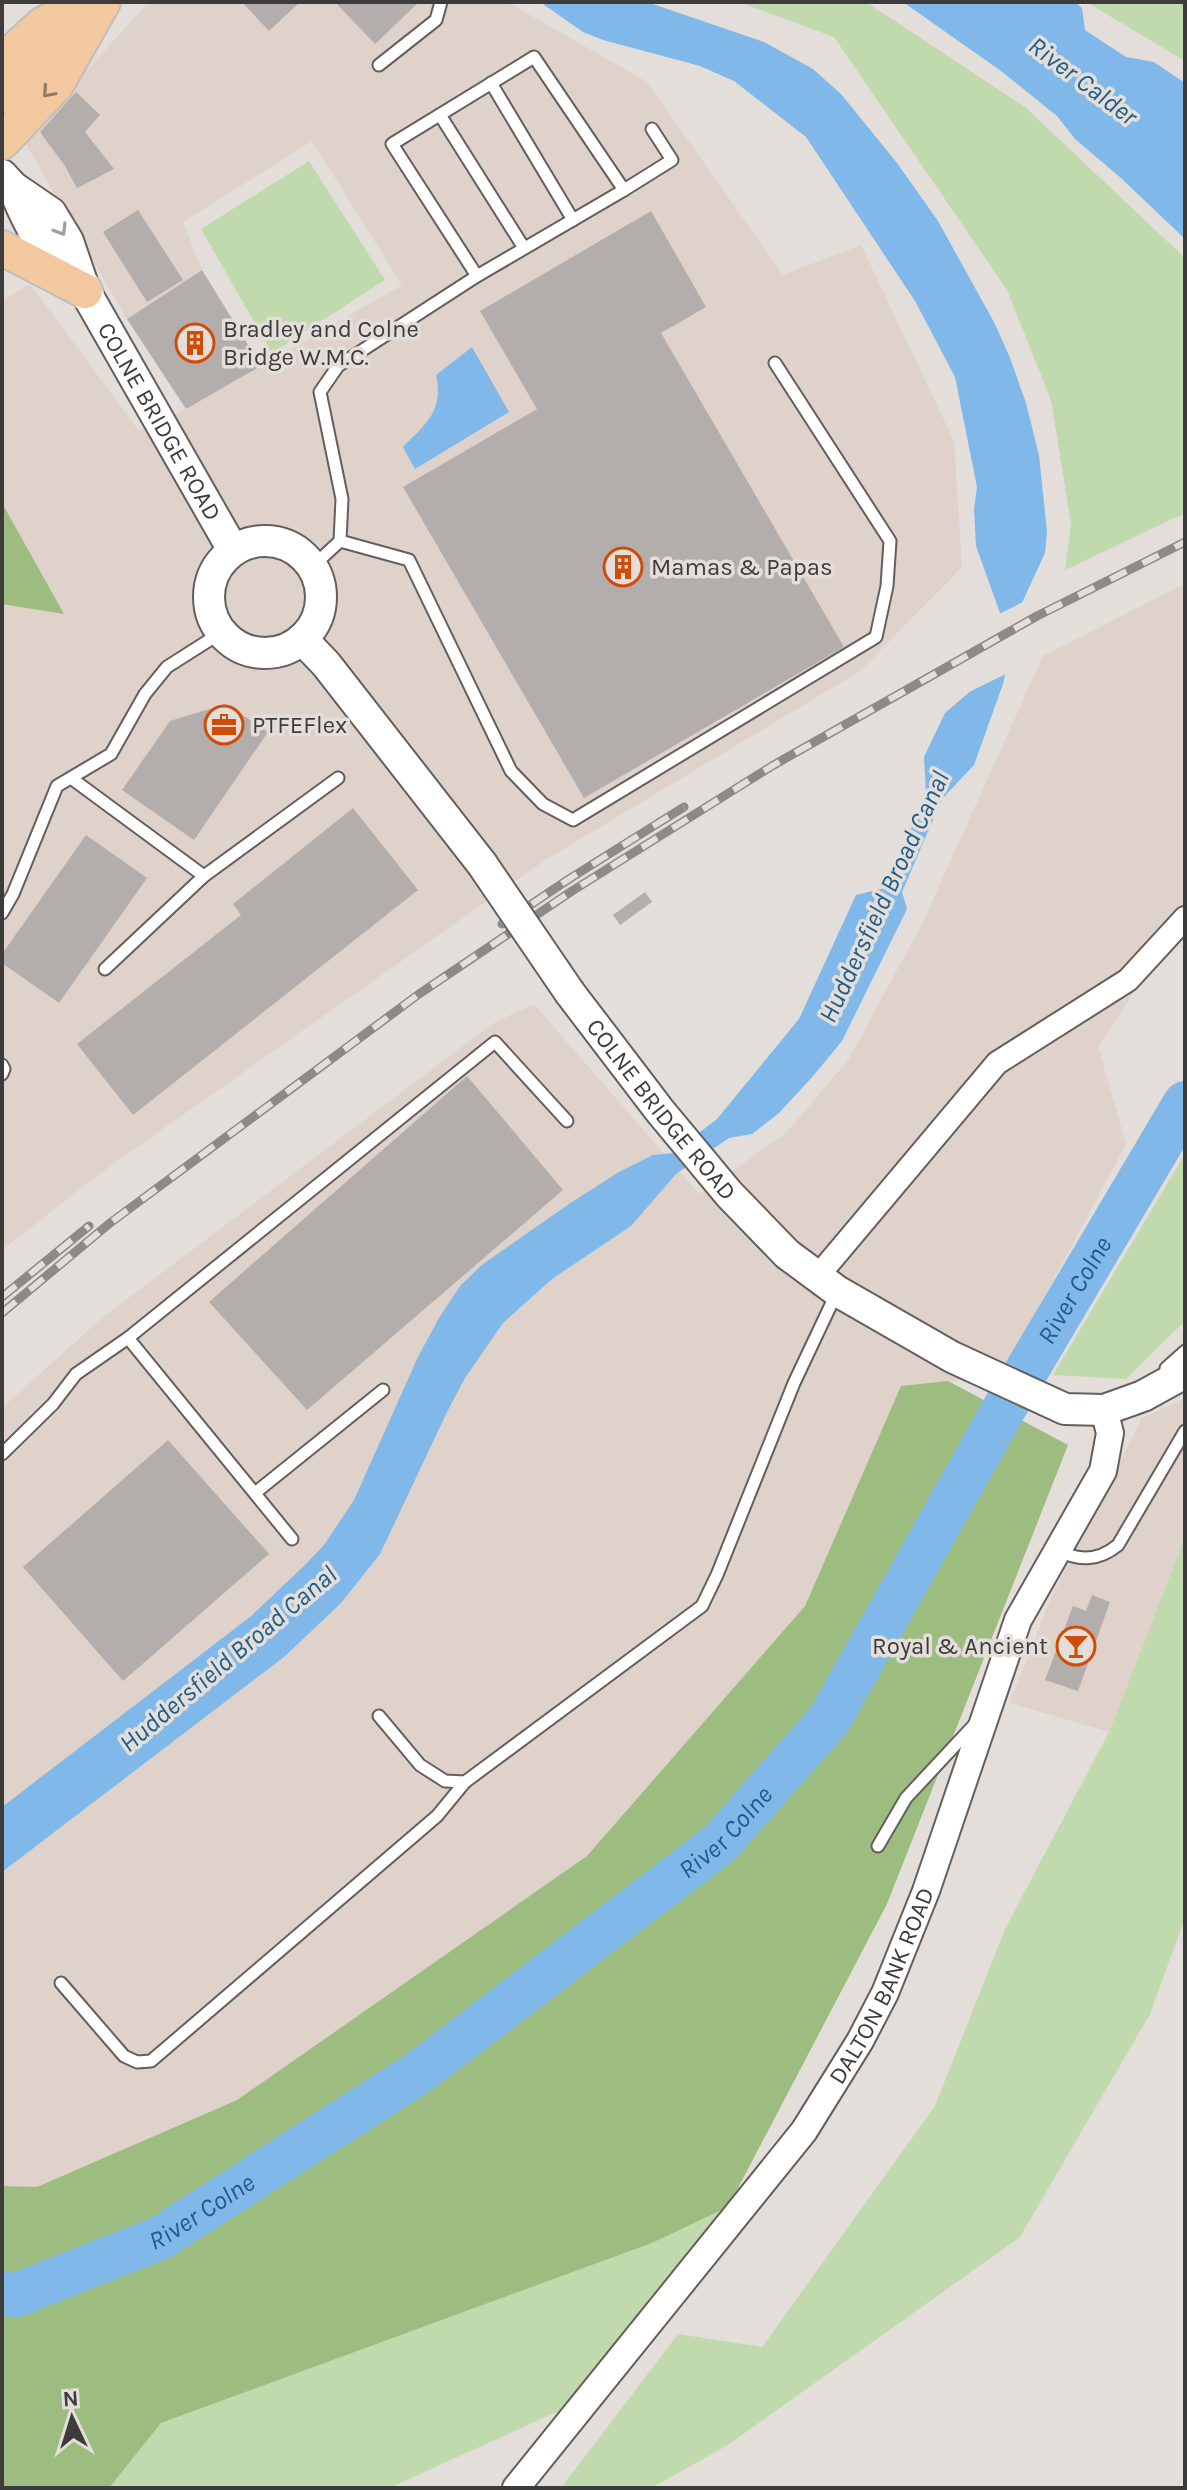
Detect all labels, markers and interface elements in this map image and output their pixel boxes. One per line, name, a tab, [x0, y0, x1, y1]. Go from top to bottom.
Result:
water label: River Calder	[1022, 30, 1145, 133]
one-way arrow	[43, 83, 58, 97]
one-way arrow	[52, 221, 67, 236]
place label: Bradley and Colne Bridge W.M.C.	[223, 315, 419, 371]
street label: COLNE BRIDGE ROAD	[92, 317, 227, 525]
building icon: Bradley and Colne Bridge W.M.C.	[174, 322, 216, 364]
building icon: Mamas & Papas	[602, 546, 644, 588]
place label: Mamas & Papas	[651, 553, 833, 581]
office icon: PTFEFlex	[203, 704, 245, 746]
place label: PTFEFlex	[252, 711, 347, 739]
water label: Huddersfield Broad Canal	[812, 766, 956, 1028]
street label: COLNE BRIDGE ROAD	[581, 1013, 742, 1206]
water label: River Colne	[1030, 1231, 1118, 1349]
water label: Huddersfield Broad Canal	[113, 1559, 343, 1759]
bar icon: Royal & Ancient	[1055, 1625, 1097, 1667]
place label: Royal & Ancient	[872, 1632, 1048, 1660]
water label: River Colne	[672, 1780, 779, 1885]
street label: DALTON BANK ROAD	[823, 1883, 940, 2089]
water label: River Colne	[144, 2166, 260, 2256]
north arrow	[32, 2378, 112, 2458]
text: N	[62, 2386, 79, 2413]

